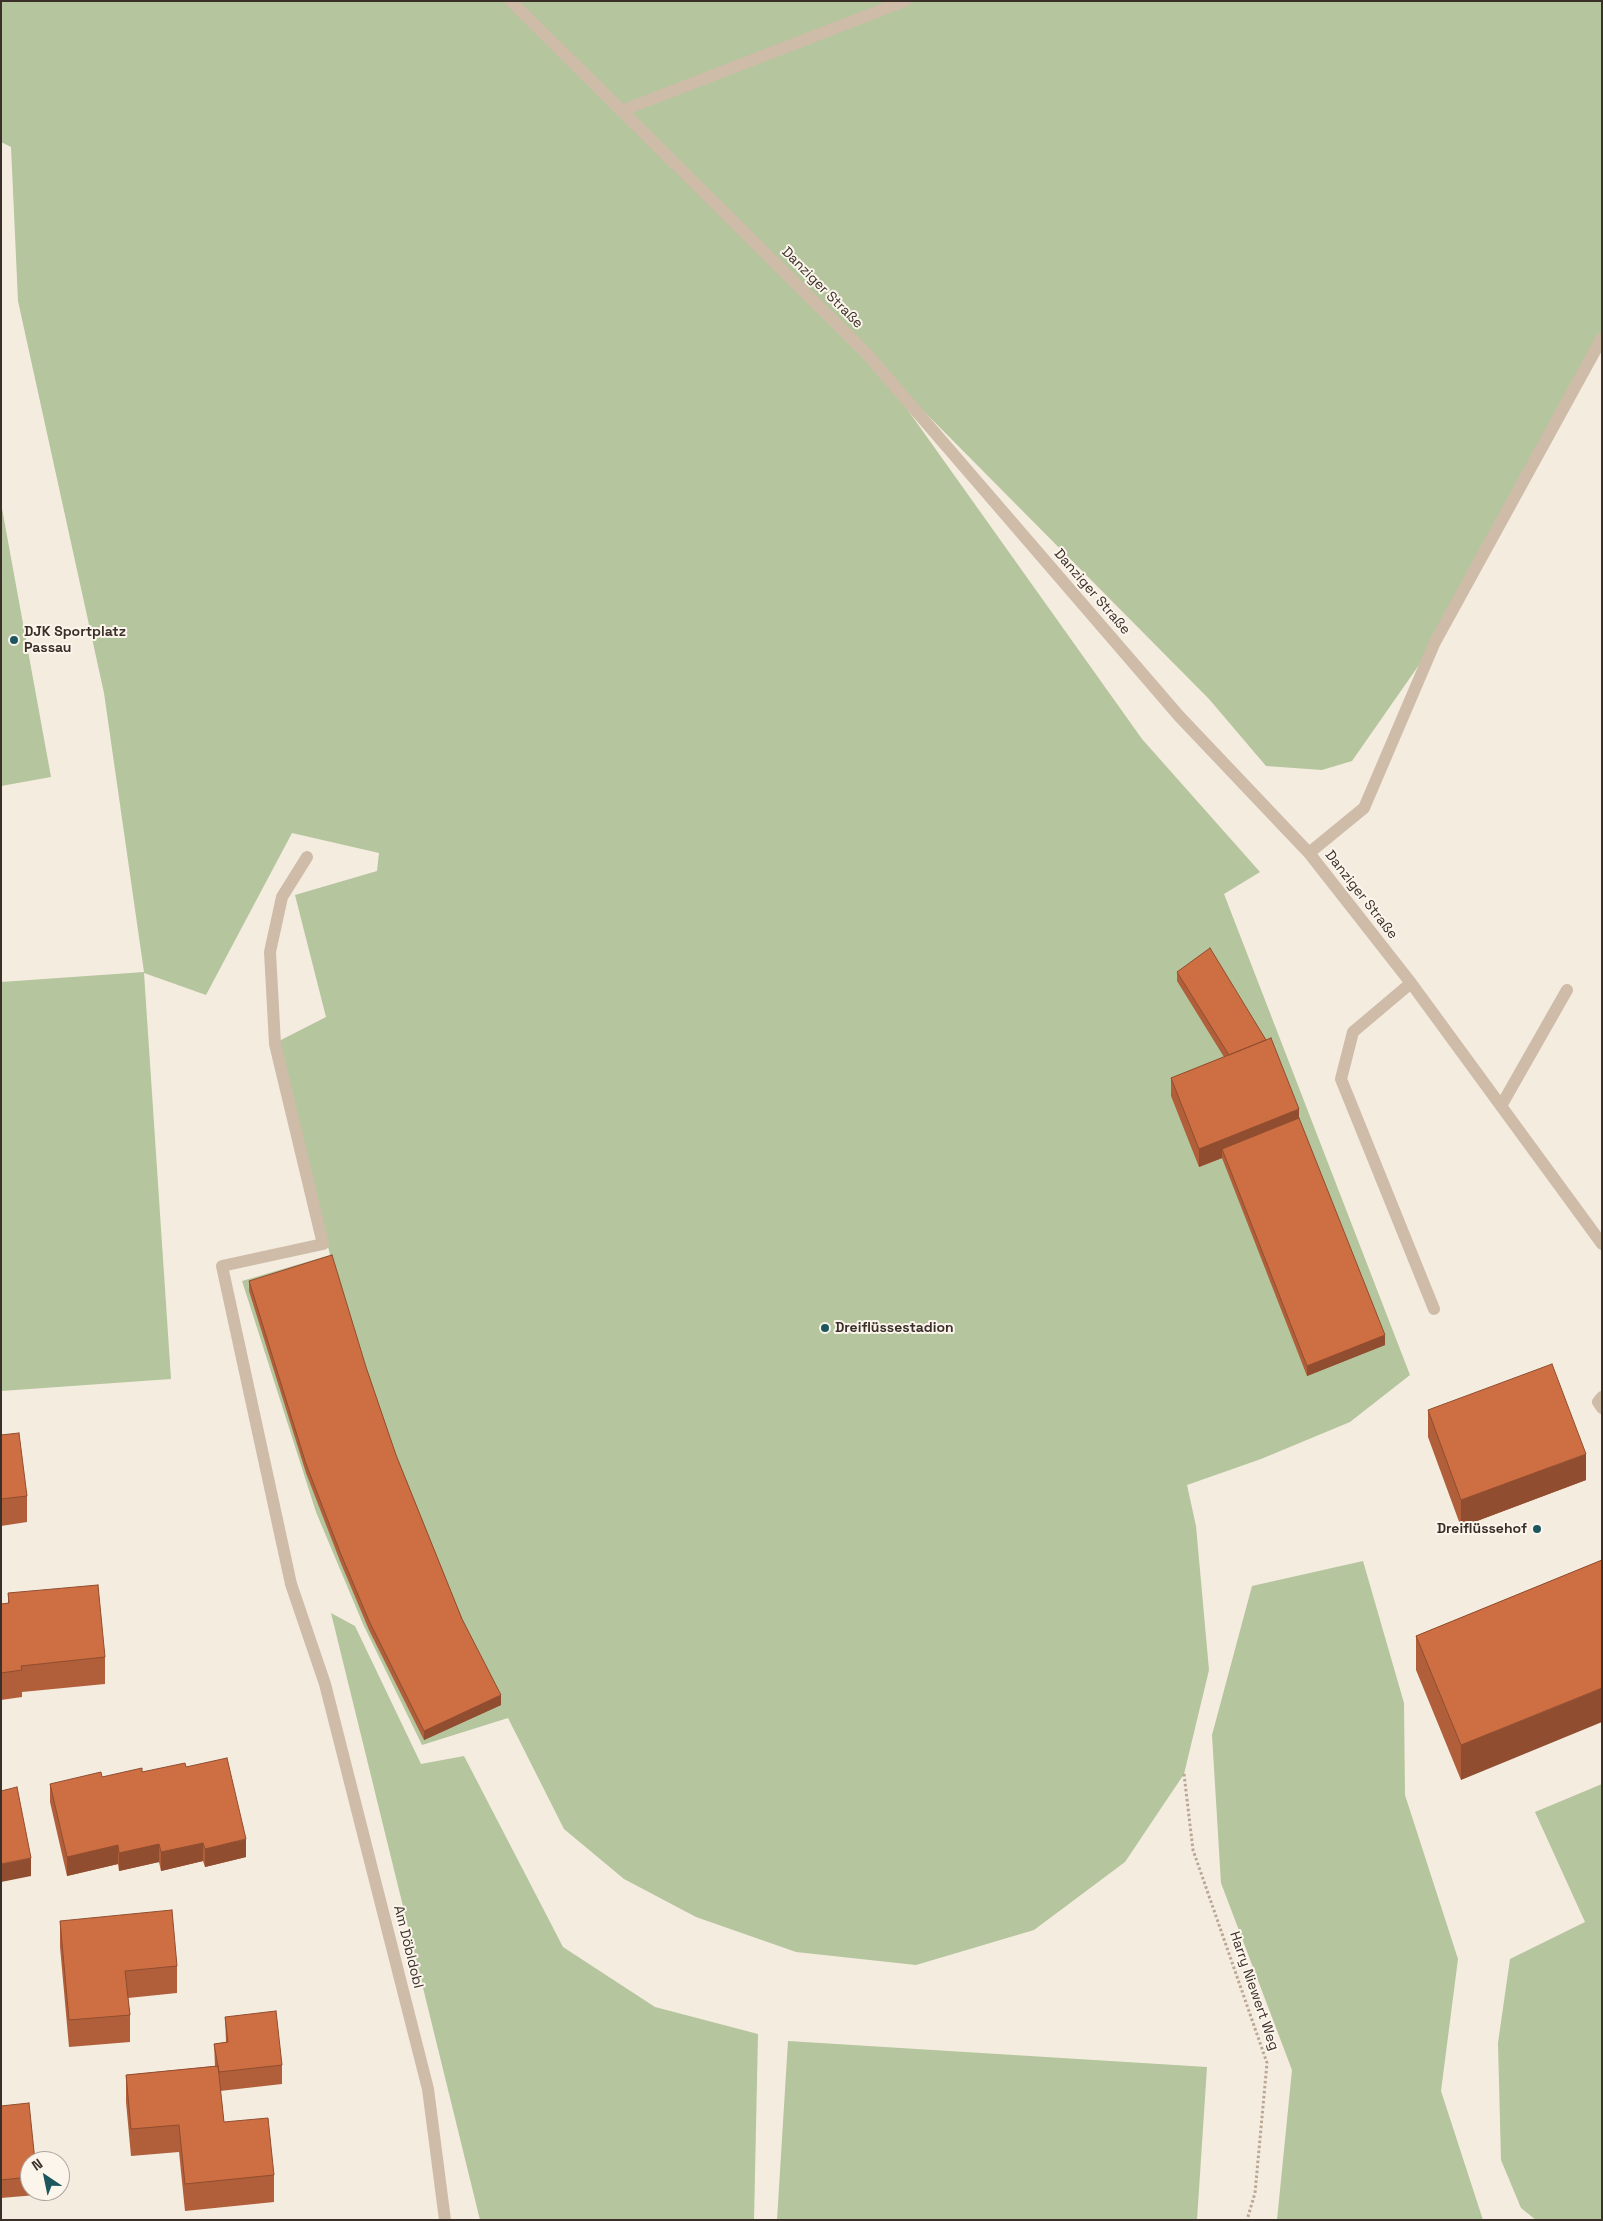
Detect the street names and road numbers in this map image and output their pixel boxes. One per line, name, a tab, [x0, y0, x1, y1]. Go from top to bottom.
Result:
street label: Danziger Straße	[778, 244, 866, 332]
street label: Danziger Straße	[1050, 546, 1134, 638]
street label: Danziger Straße	[1321, 847, 1401, 943]
street label: Am Döbldobl	[390, 1904, 426, 1990]
street label: Harry Niewert Weg	[1226, 1929, 1282, 2053]

